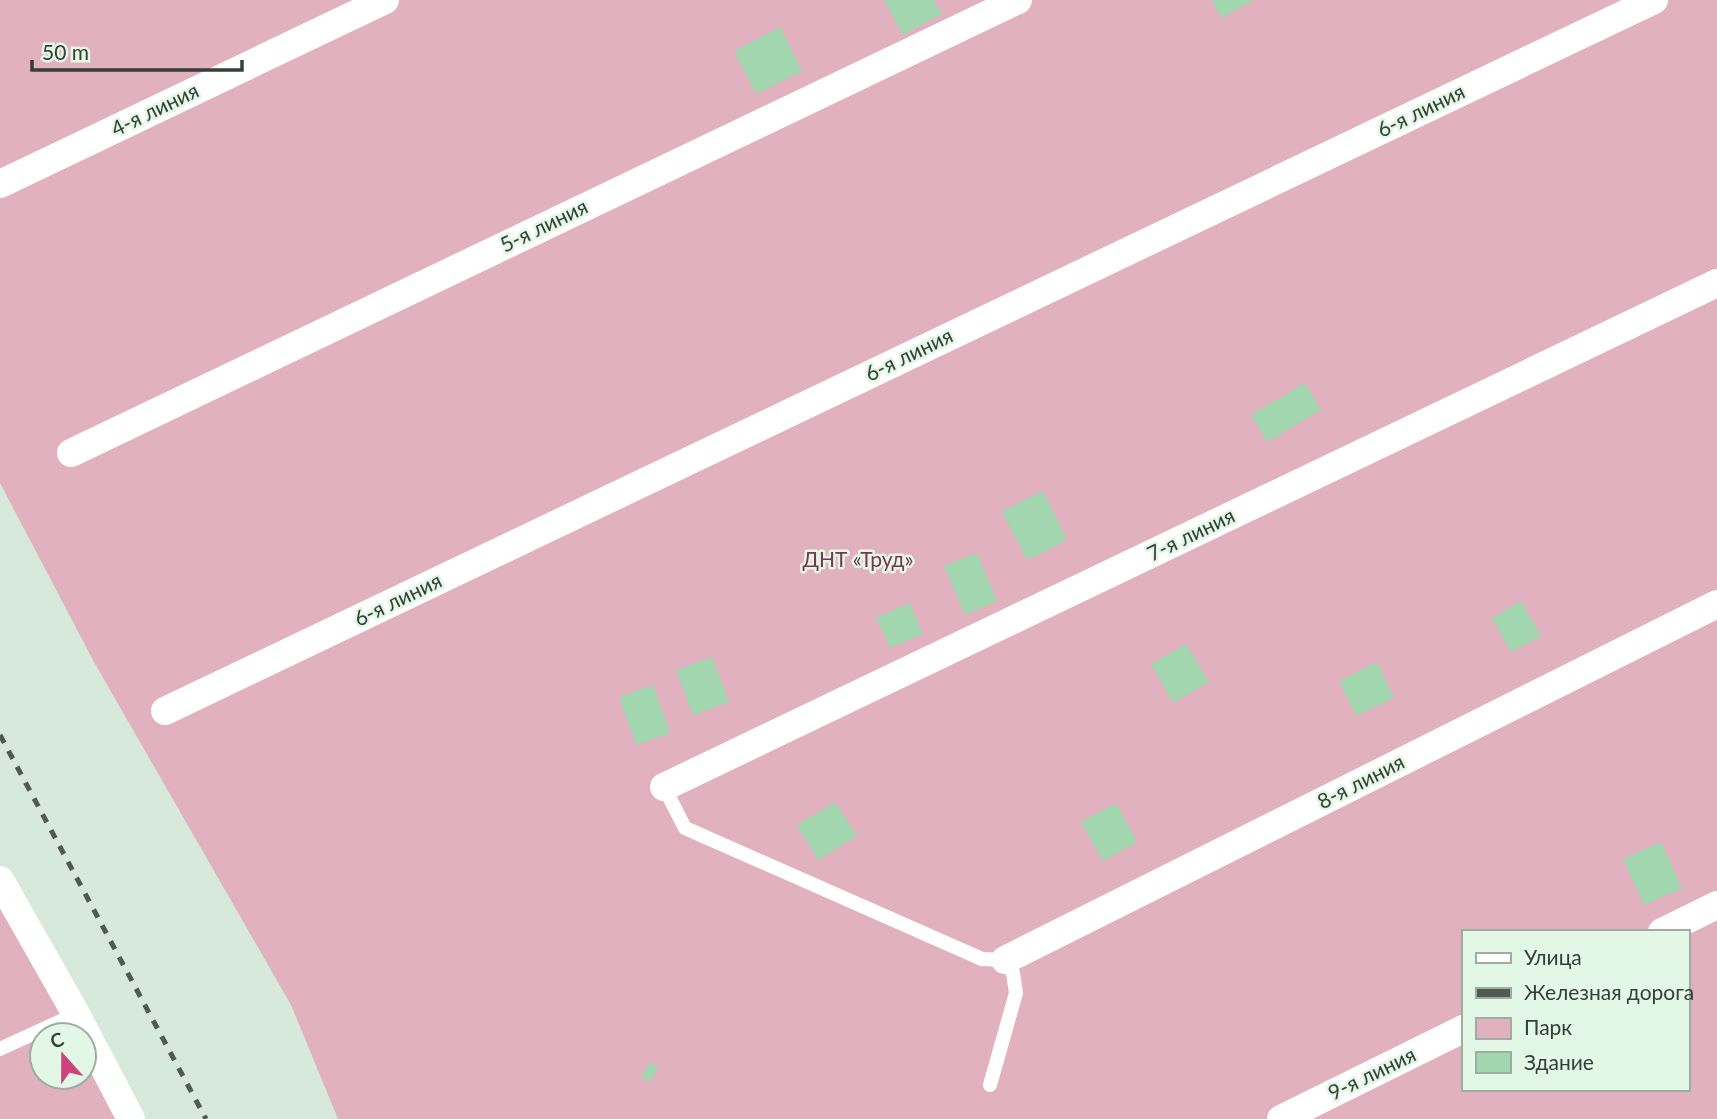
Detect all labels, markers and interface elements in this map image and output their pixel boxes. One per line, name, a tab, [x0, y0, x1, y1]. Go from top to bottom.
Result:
scale bar	[32, 28, 242, 72]
text: 50 m	[42, 39, 89, 64]
street label: 4-я линия	[106, 77, 202, 141]
street label: 6-я линия	[1372, 78, 1468, 142]
street label: 5-я линия	[495, 193, 591, 257]
street label: 6-я линия	[860, 322, 956, 386]
street label: 7-я линия	[1142, 502, 1238, 566]
park label: ДНТ «Труд»	[802, 546, 914, 571]
street label: 6-я линия	[349, 567, 445, 631]
street label: 8-я линия	[1313, 748, 1408, 813]
legend	[1462, 930, 1689, 1091]
text: Улица	[1524, 944, 1582, 969]
text: Железная дорога	[1524, 979, 1694, 1004]
text: Парк	[1524, 1014, 1572, 1039]
north arrow	[28, 1021, 98, 1091]
text: С	[47, 1027, 67, 1053]
street label: 9-я линия	[1323, 1041, 1419, 1105]
text: Здание	[1524, 1049, 1594, 1074]

